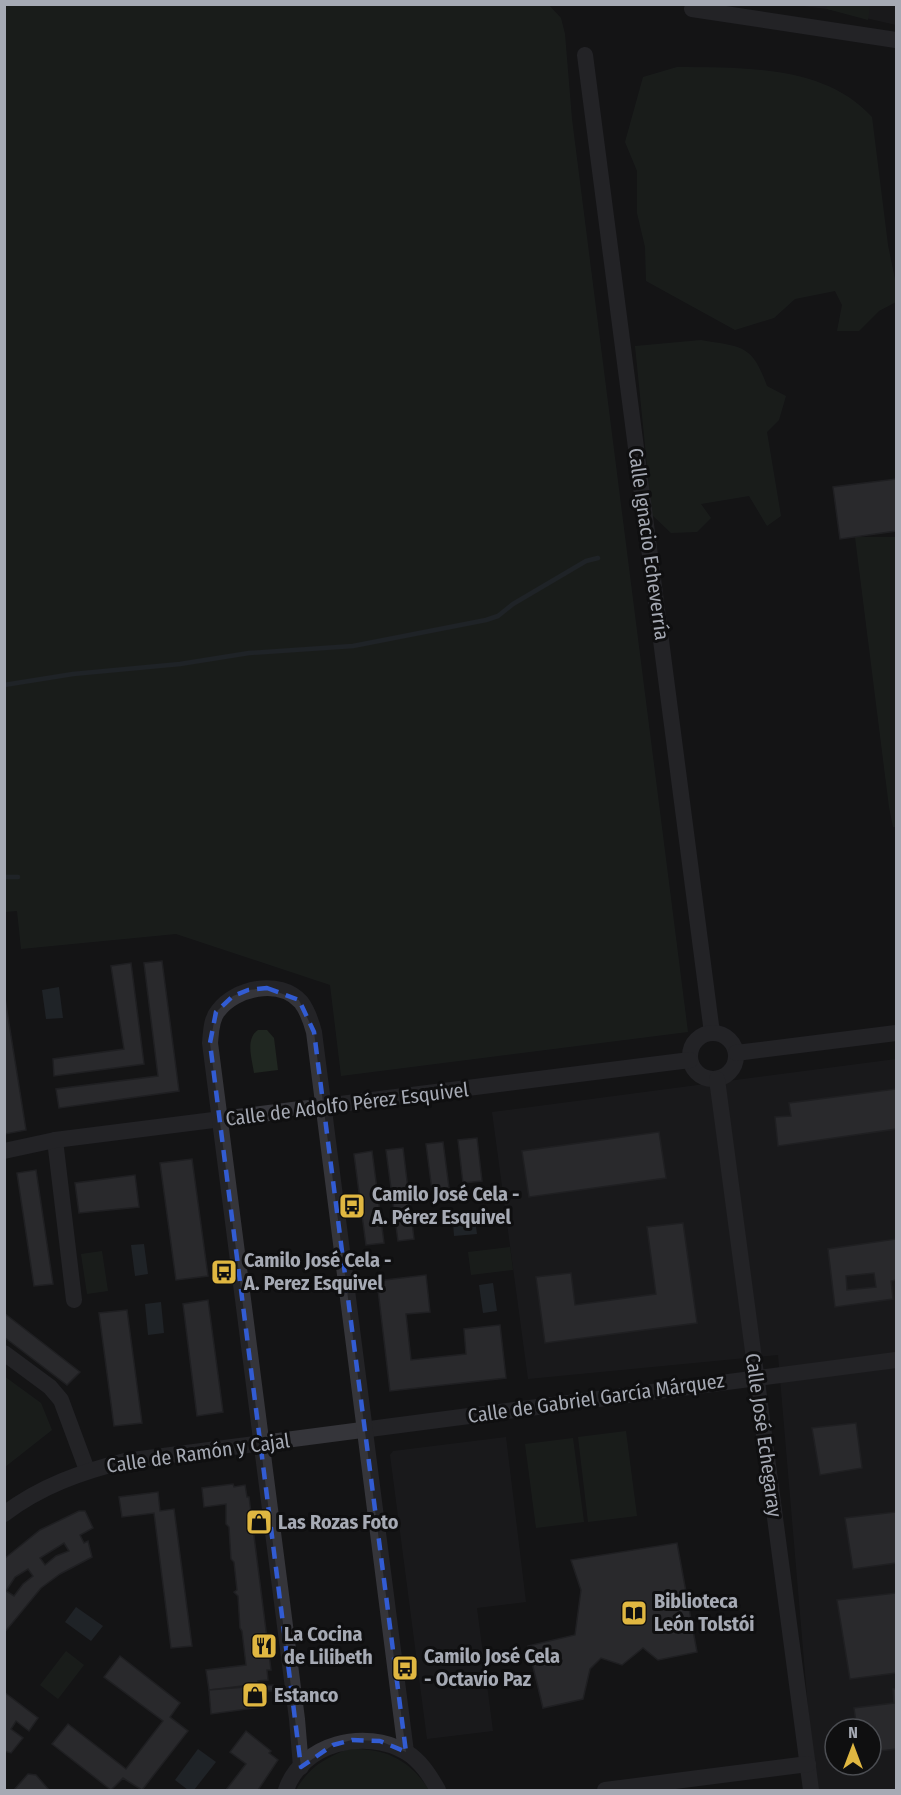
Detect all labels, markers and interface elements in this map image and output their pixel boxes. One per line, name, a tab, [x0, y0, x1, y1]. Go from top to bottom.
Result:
street label: Calle Ignacio Echeverría	[624, 446, 674, 642]
street label: Calle de Adolfo Pérez Esquivel	[224, 1077, 470, 1131]
place label: Camilo José Cela - A. Pérez Esquivel	[371, 1182, 520, 1229]
bus stop icon: Camilo José Cela - A. Pérez Esquivel	[337, 1191, 367, 1221]
place label: Camilo José Cela - A. Perez Esquivel	[243, 1248, 392, 1295]
bus stop icon: Camilo José Cela - A. Perez Esquivel	[209, 1257, 239, 1287]
street label: Calle José Echegaray	[741, 1352, 787, 1519]
street label: Calle de Gabriel García Márquez	[466, 1368, 726, 1428]
street label: Calle de Ramón y Cajal	[105, 1428, 291, 1478]
shop icon: Las Rozas Foto	[244, 1507, 274, 1537]
place label: Las Rozas Foto	[278, 1510, 399, 1534]
place label: Biblioteca León Tolstói	[654, 1589, 755, 1636]
library icon: Biblioteca León Tolstói	[619, 1598, 649, 1628]
place label: La Cocina de Lilibeth	[284, 1622, 373, 1669]
restaurant icon: La Cocina de Lilibeth	[249, 1631, 279, 1661]
place label: Camilo José Cela - Octavio Paz	[424, 1644, 560, 1691]
bus stop icon: Camilo José Cela - Octavio Paz	[390, 1653, 420, 1683]
shop icon: Estanco	[240, 1680, 270, 1710]
place label: Estanco	[274, 1683, 339, 1707]
north arrow	[823, 1717, 883, 1777]
text: N	[848, 1723, 858, 1742]

